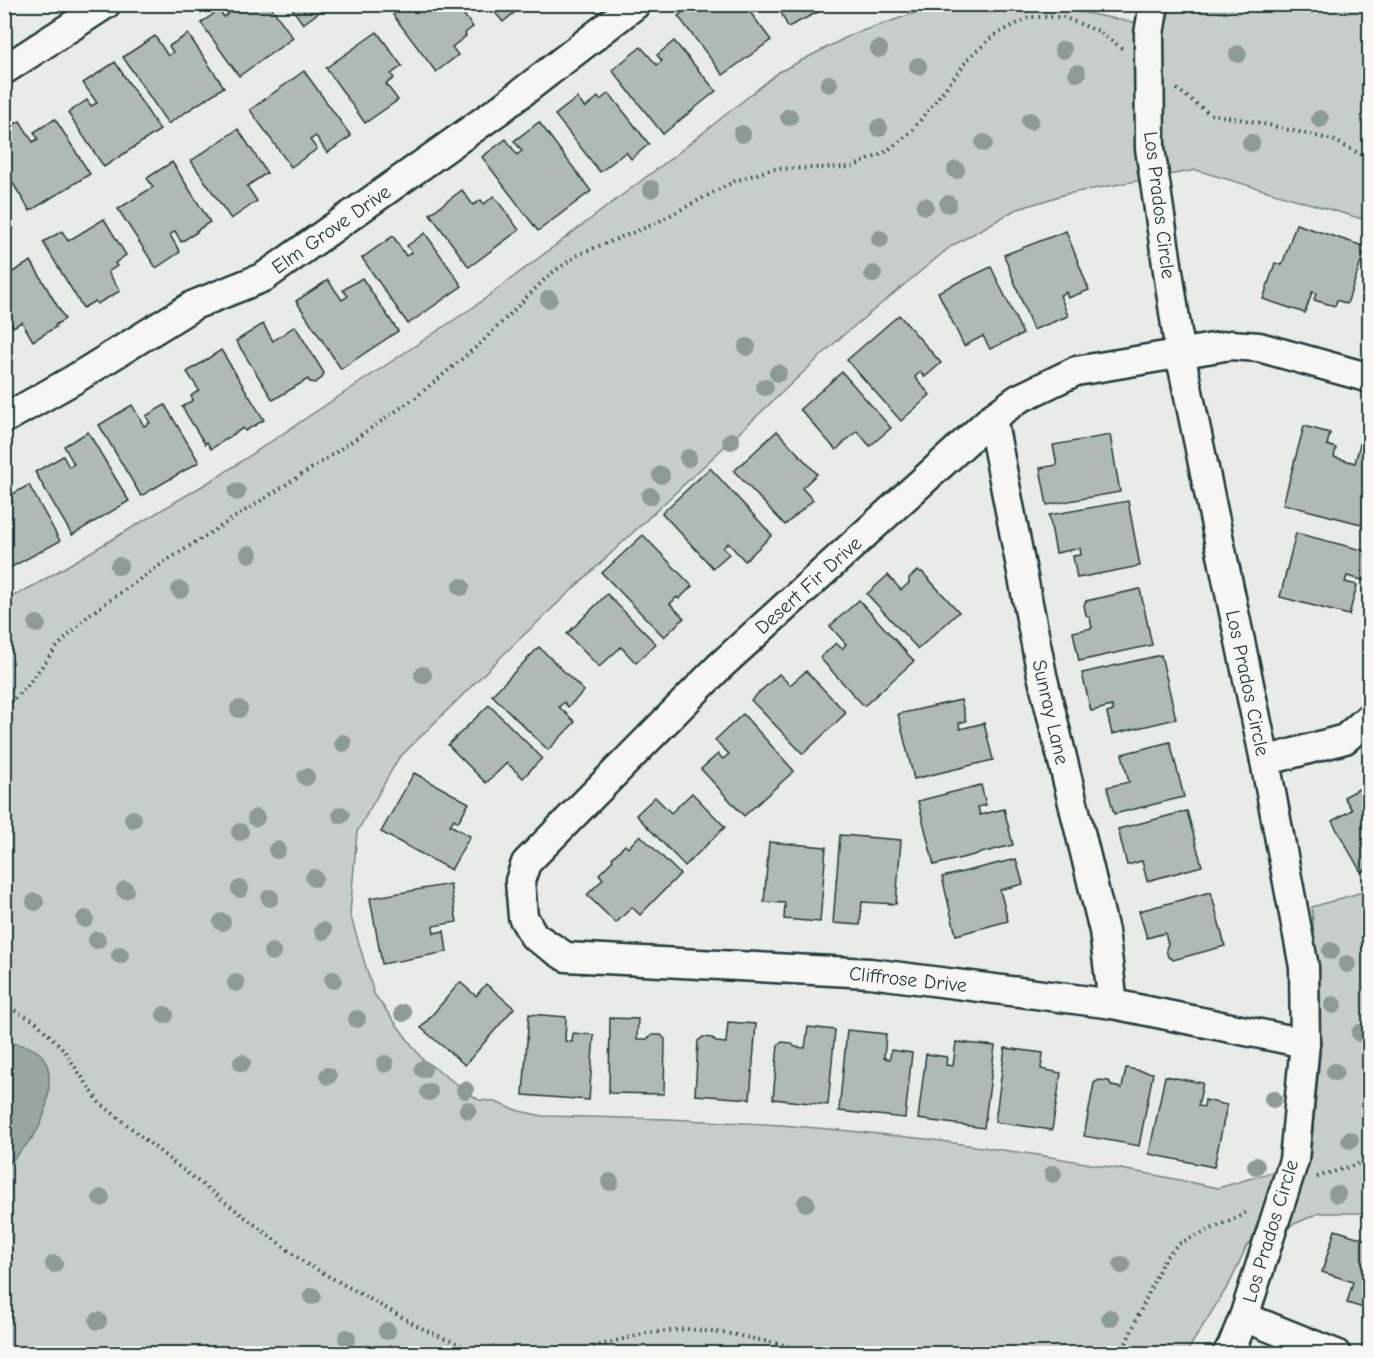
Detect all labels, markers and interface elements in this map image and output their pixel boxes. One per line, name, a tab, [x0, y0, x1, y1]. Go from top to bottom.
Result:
street label: Los Prados Circle	[1139, 130, 1180, 280]
street label: Elm Grove Drive	[267, 180, 395, 279]
street label: Desert Fir Drive	[750, 532, 866, 639]
street label: Los Prados Circle	[1221, 608, 1274, 758]
street label: Sunray Lane	[1027, 657, 1074, 767]
street label: Cliffrose Drive	[848, 962, 968, 997]
street label: Los Prados Circle	[1238, 1157, 1303, 1305]

